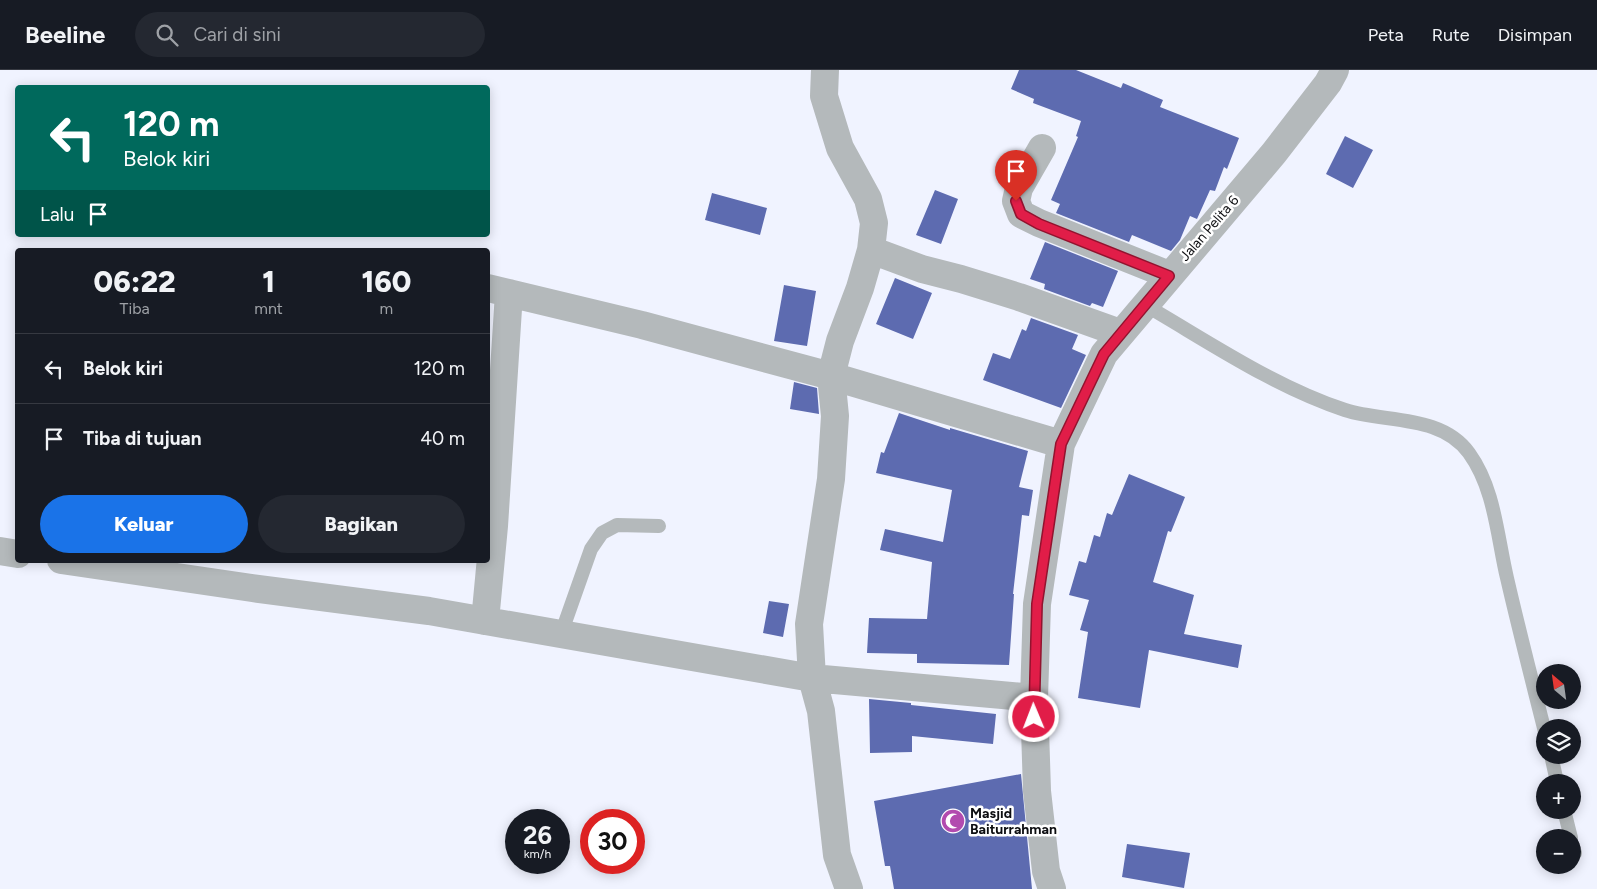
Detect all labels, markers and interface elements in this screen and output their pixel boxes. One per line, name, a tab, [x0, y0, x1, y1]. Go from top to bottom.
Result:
search box	[135, 12, 485, 57]
text: Beeline	[25, 20, 105, 49]
icon: search	[153, 21, 181, 49]
text: Cari di sini	[193, 23, 281, 46]
text: Peta	[1368, 24, 1404, 46]
text: Rute	[1432, 24, 1470, 46]
text: Disimpan	[1498, 24, 1572, 46]
text: 120 m	[123, 103, 220, 145]
icon: left	[40, 105, 105, 170]
text: Belok kiri	[123, 145, 210, 172]
pin	[995, 150, 1037, 201]
icon: arrive	[1002, 157, 1030, 185]
street label: Jalan Pelita 6	[1176, 192, 1243, 265]
icon: arrive	[84, 200, 112, 228]
text: Lalu	[40, 203, 74, 226]
text: 06:22	[94, 263, 176, 300]
text: 1	[262, 263, 275, 300]
text: 160	[361, 263, 411, 300]
text: Tiba	[120, 299, 150, 318]
text: mnt	[254, 299, 283, 318]
text: m	[380, 299, 393, 318]
icon: left	[40, 355, 68, 383]
text: Belok kiri	[83, 357, 163, 380]
text: 120 m	[413, 357, 465, 380]
icon: arrive	[40, 425, 68, 453]
text: Tiba di tujuan	[83, 427, 202, 450]
text: 40 m	[420, 427, 465, 450]
button: Keluar	[40, 495, 248, 553]
button: Bagikan	[258, 495, 465, 553]
north arrow	[1536, 664, 1581, 709]
map controls	[1536, 664, 1581, 874]
position arrow	[1007, 690, 1059, 742]
button: layers	[1536, 719, 1581, 764]
button: +	[1536, 774, 1581, 819]
place label: Masjid Baiturrahman	[970, 805, 1057, 838]
mosque icon: Masjid Baiturrahman	[940, 808, 966, 834]
speed limit sign: 30	[580, 809, 645, 874]
text: 26	[523, 820, 552, 850]
button: −	[1536, 829, 1581, 874]
text: km/h	[524, 847, 551, 861]

